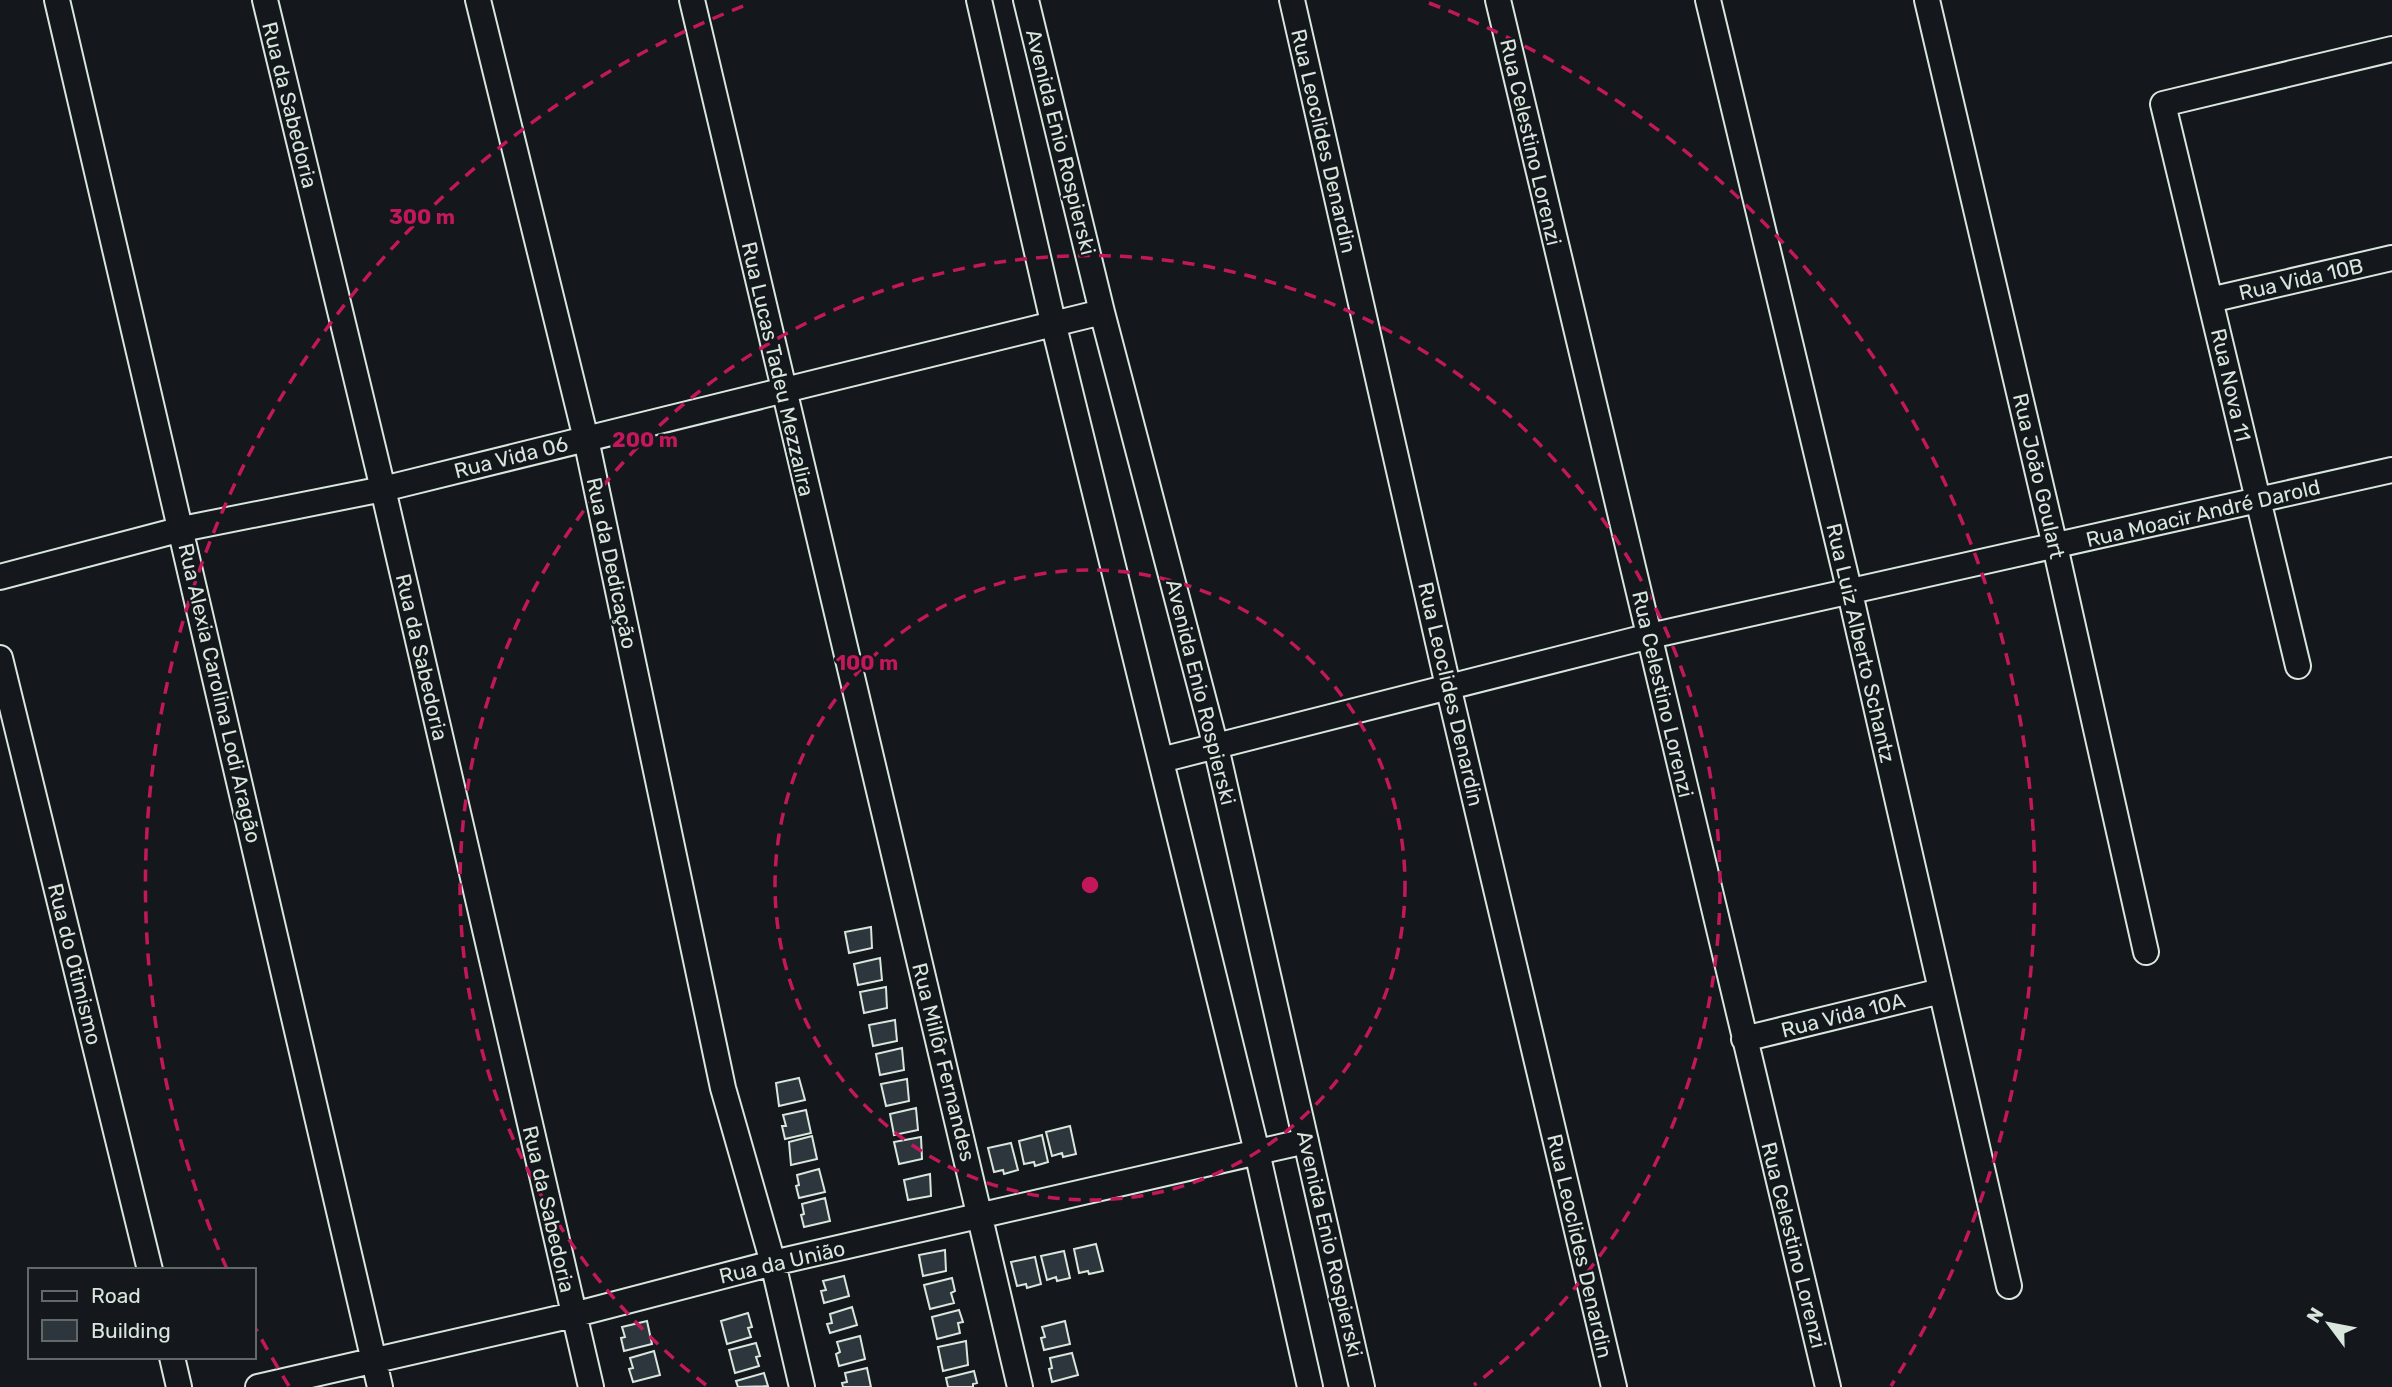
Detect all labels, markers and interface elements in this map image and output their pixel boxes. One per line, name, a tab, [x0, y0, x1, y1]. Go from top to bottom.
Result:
street label: Rua da Sabedoria	[257, 19, 323, 191]
street label: Avenida Enio Rospierski	[1021, 27, 1101, 257]
street label: Rua Leoclides Denardin	[1286, 27, 1362, 255]
street label: Rua Celestino Lorenzi	[1495, 36, 1567, 248]
text: 300 m	[389, 204, 455, 229]
street label: Rua Lucas Tadeu Mezzalira	[737, 239, 819, 499]
street label: Rua Vida 10B	[2236, 253, 2366, 305]
street label: Rua Nova 11	[2206, 326, 2256, 444]
street label: Rua João Goulart	[2008, 391, 2070, 561]
text: 200 m	[612, 427, 678, 452]
street label: Rua Vida 06	[451, 431, 571, 483]
street label: Rua Moacir André Darold	[2083, 474, 2323, 552]
street label: Rua da Dedicação	[582, 475, 642, 651]
street label: Rua Luiz Alberto Schantz	[1821, 521, 1901, 765]
street label: Rua Alexia Carolina Lodi Aragão	[173, 541, 267, 845]
street label: Rua da Sabedoria	[391, 571, 453, 743]
street label: Avenida Enio Rospierski	[1161, 577, 1241, 807]
street label: Rua Leoclides Denardin	[1413, 580, 1489, 808]
street label: Rua Celestino Lorenzi	[1627, 588, 1699, 800]
text: 100 m	[836, 650, 898, 675]
centre of rings	[1078, 873, 1102, 897]
street label: Rua do Otimismo	[43, 881, 107, 1047]
street label: Rua Millôr Fernandes	[907, 960, 981, 1164]
street label: Rua Vida 10A	[1778, 988, 1908, 1042]
street label: Rua da Sabedoria	[518, 1123, 580, 1295]
street label: Avenida Enio Rospierski	[1292, 1128, 1368, 1360]
street label: Rua Leoclides Denardin	[1542, 1132, 1618, 1360]
street label: Rua Celestino Lorenzi	[1756, 1139, 1832, 1351]
street label: Rua da União	[717, 1235, 847, 1289]
legend	[28, 1268, 256, 1359]
text: Road	[91, 1283, 141, 1308]
north arrow	[2294, 1289, 2364, 1359]
text: N	[2302, 1303, 2328, 1327]
text: Building	[91, 1318, 171, 1343]

